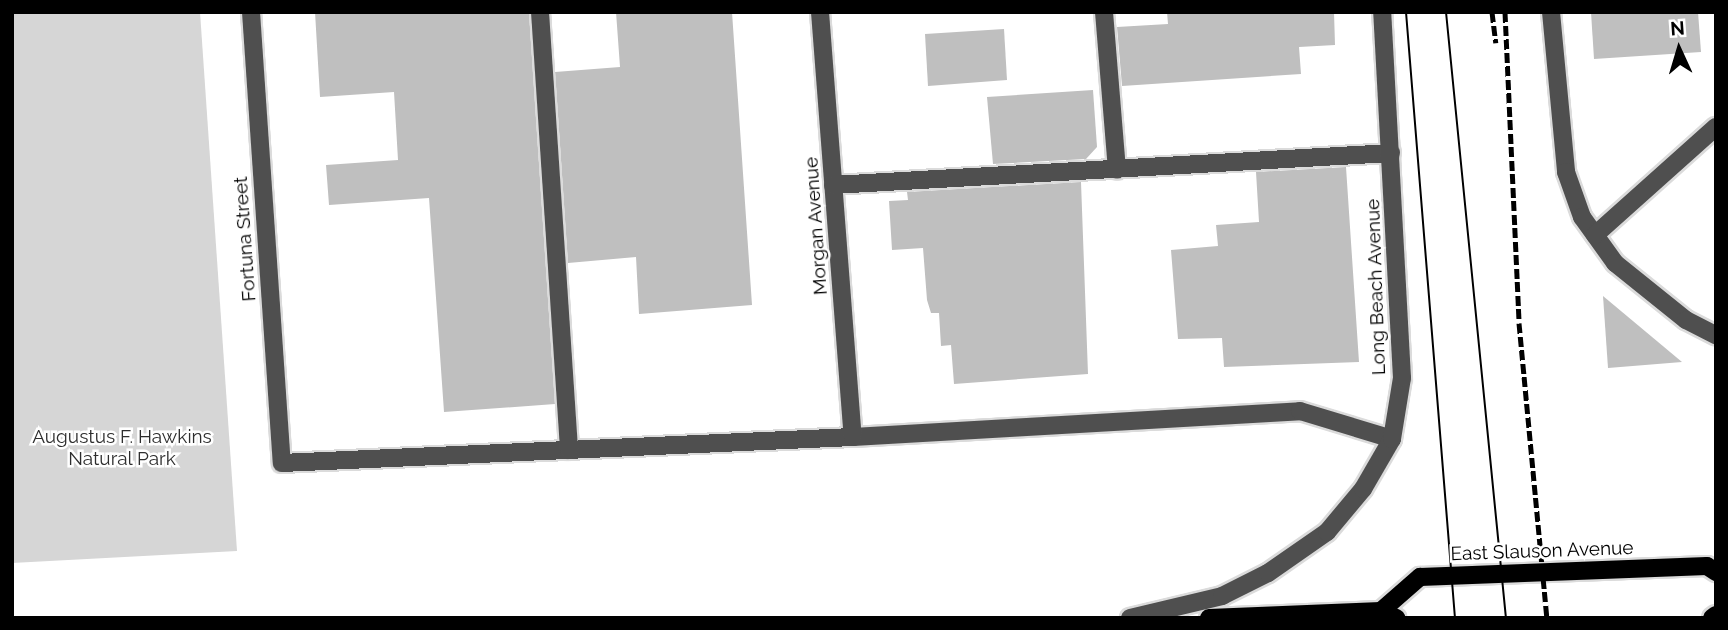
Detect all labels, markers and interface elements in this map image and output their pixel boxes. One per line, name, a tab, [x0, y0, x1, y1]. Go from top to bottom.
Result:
north arrow	[1644, 14, 1714, 84]
text: N	[1670, 17, 1686, 40]
street label: Morgan Avenue	[800, 156, 832, 296]
street label: Fortuna Street	[229, 176, 261, 302]
street label: Long Beach Avenue	[1362, 198, 1390, 376]
park label: Augustus F. Hawkins Natural Park	[32, 426, 212, 470]
street label: East Slauson Avenue	[1450, 536, 1634, 566]

